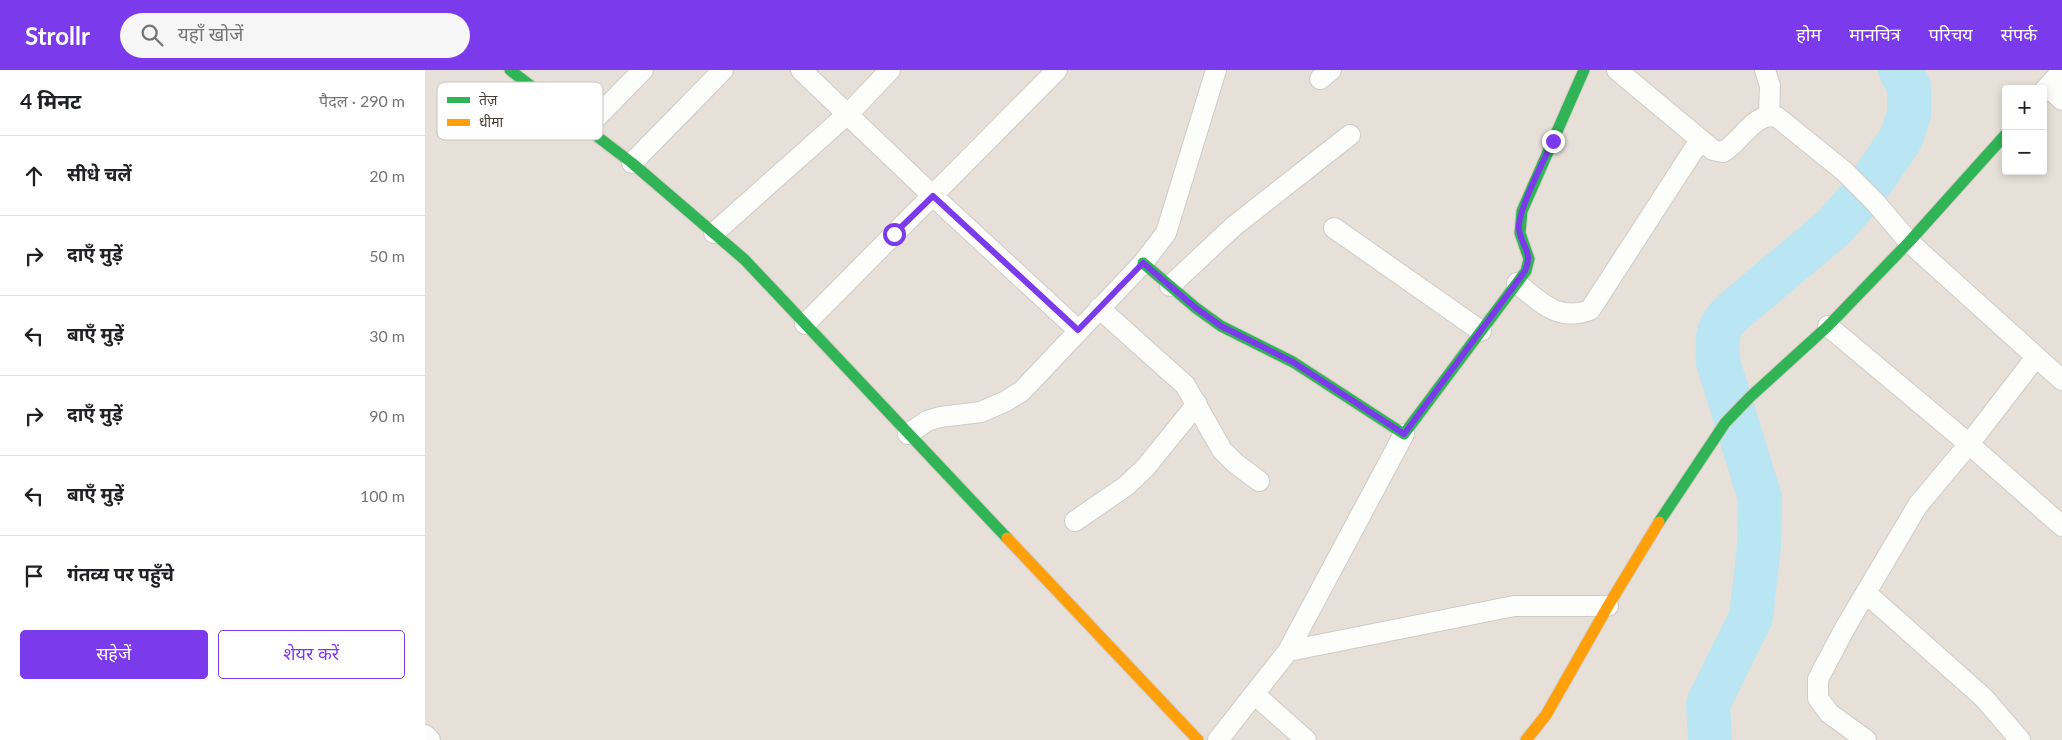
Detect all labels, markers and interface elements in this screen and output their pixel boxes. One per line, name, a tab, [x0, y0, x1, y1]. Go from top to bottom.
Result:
search box	[120, 13, 470, 58]
text: Strollr	[25, 21, 90, 50]
icon: search	[138, 21, 166, 49]
text: यहाँ खोजें	[178, 22, 243, 45]
text: होम	[1796, 23, 1821, 45]
text: मानचित्र	[1849, 23, 1901, 45]
text: परिचय	[1929, 23, 1973, 45]
text: संपर्क	[2001, 23, 2037, 45]
legend	[437, 82, 603, 140]
map controls	[2002, 85, 2047, 175]
button: +	[2002, 85, 2047, 130]
text: 4 मिनट	[20, 88, 81, 113]
text: पैदल · 290 m	[319, 91, 405, 110]
text: तेज़	[479, 91, 498, 108]
text: धीमा	[479, 113, 504, 130]
route end	[1542, 130, 1565, 153]
button: −	[2002, 130, 2047, 175]
icon: ahead	[20, 162, 48, 190]
text: सीधे चलें	[67, 162, 132, 185]
text: 20 m	[369, 166, 405, 185]
route start	[883, 223, 906, 246]
icon: right	[20, 242, 48, 270]
text: दाएँ मुड़ें	[67, 242, 123, 265]
text: 50 m	[369, 246, 405, 265]
icon: left	[20, 322, 48, 350]
text: बाएँ मुड़ें	[67, 322, 124, 345]
text: 30 m	[369, 326, 405, 345]
icon: right	[20, 402, 48, 430]
text: दाएँ मुड़ें	[67, 402, 123, 425]
text: 90 m	[369, 406, 405, 425]
icon: left	[20, 482, 48, 510]
text: बाएँ मुड़ें	[67, 482, 124, 505]
text: 100 m	[360, 486, 405, 505]
icon: arrive	[20, 562, 48, 590]
text: गंतव्य पर पहुँचे	[67, 562, 174, 585]
button: सहेजें	[20, 630, 208, 679]
button: शेयर करें	[218, 630, 405, 679]

